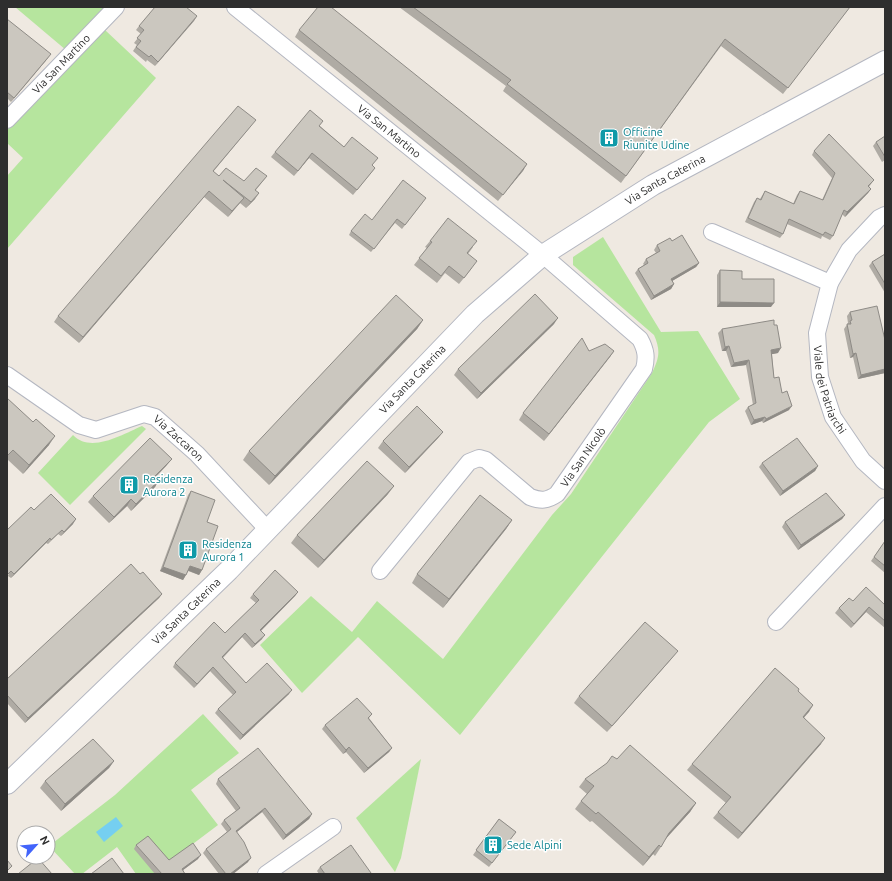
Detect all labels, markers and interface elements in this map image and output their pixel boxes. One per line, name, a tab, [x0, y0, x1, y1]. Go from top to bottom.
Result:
street label: Via San Martino	[30, 32, 92, 96]
street label: Via San Martino	[355, 102, 423, 160]
place label: Officine Riunite Udine	[623, 126, 690, 151]
building icon: Officine Riunite Udine	[598, 127, 620, 149]
street label: Via Santa Caterina	[623, 152, 707, 207]
street label: Via Santa Caterina	[377, 343, 448, 416]
street label: Viale dei Patriarchi	[812, 345, 848, 436]
street label: Via Zaccaron	[151, 413, 206, 463]
street label: Via San Nicolò	[558, 425, 608, 489]
place label: Residenza Aurora 2	[143, 473, 193, 498]
building icon: Residenza Aurora 2	[118, 474, 140, 496]
place label: Residenza Aurora 1	[202, 538, 252, 563]
building icon: Residenza Aurora 1	[177, 539, 199, 561]
street label: Via Santa Caterina	[150, 576, 223, 647]
north arrow	[16, 825, 56, 865]
text: N	[38, 834, 52, 847]
building icon: Sede Alpini	[482, 834, 504, 856]
place label: Sede Alpini	[507, 839, 562, 851]

